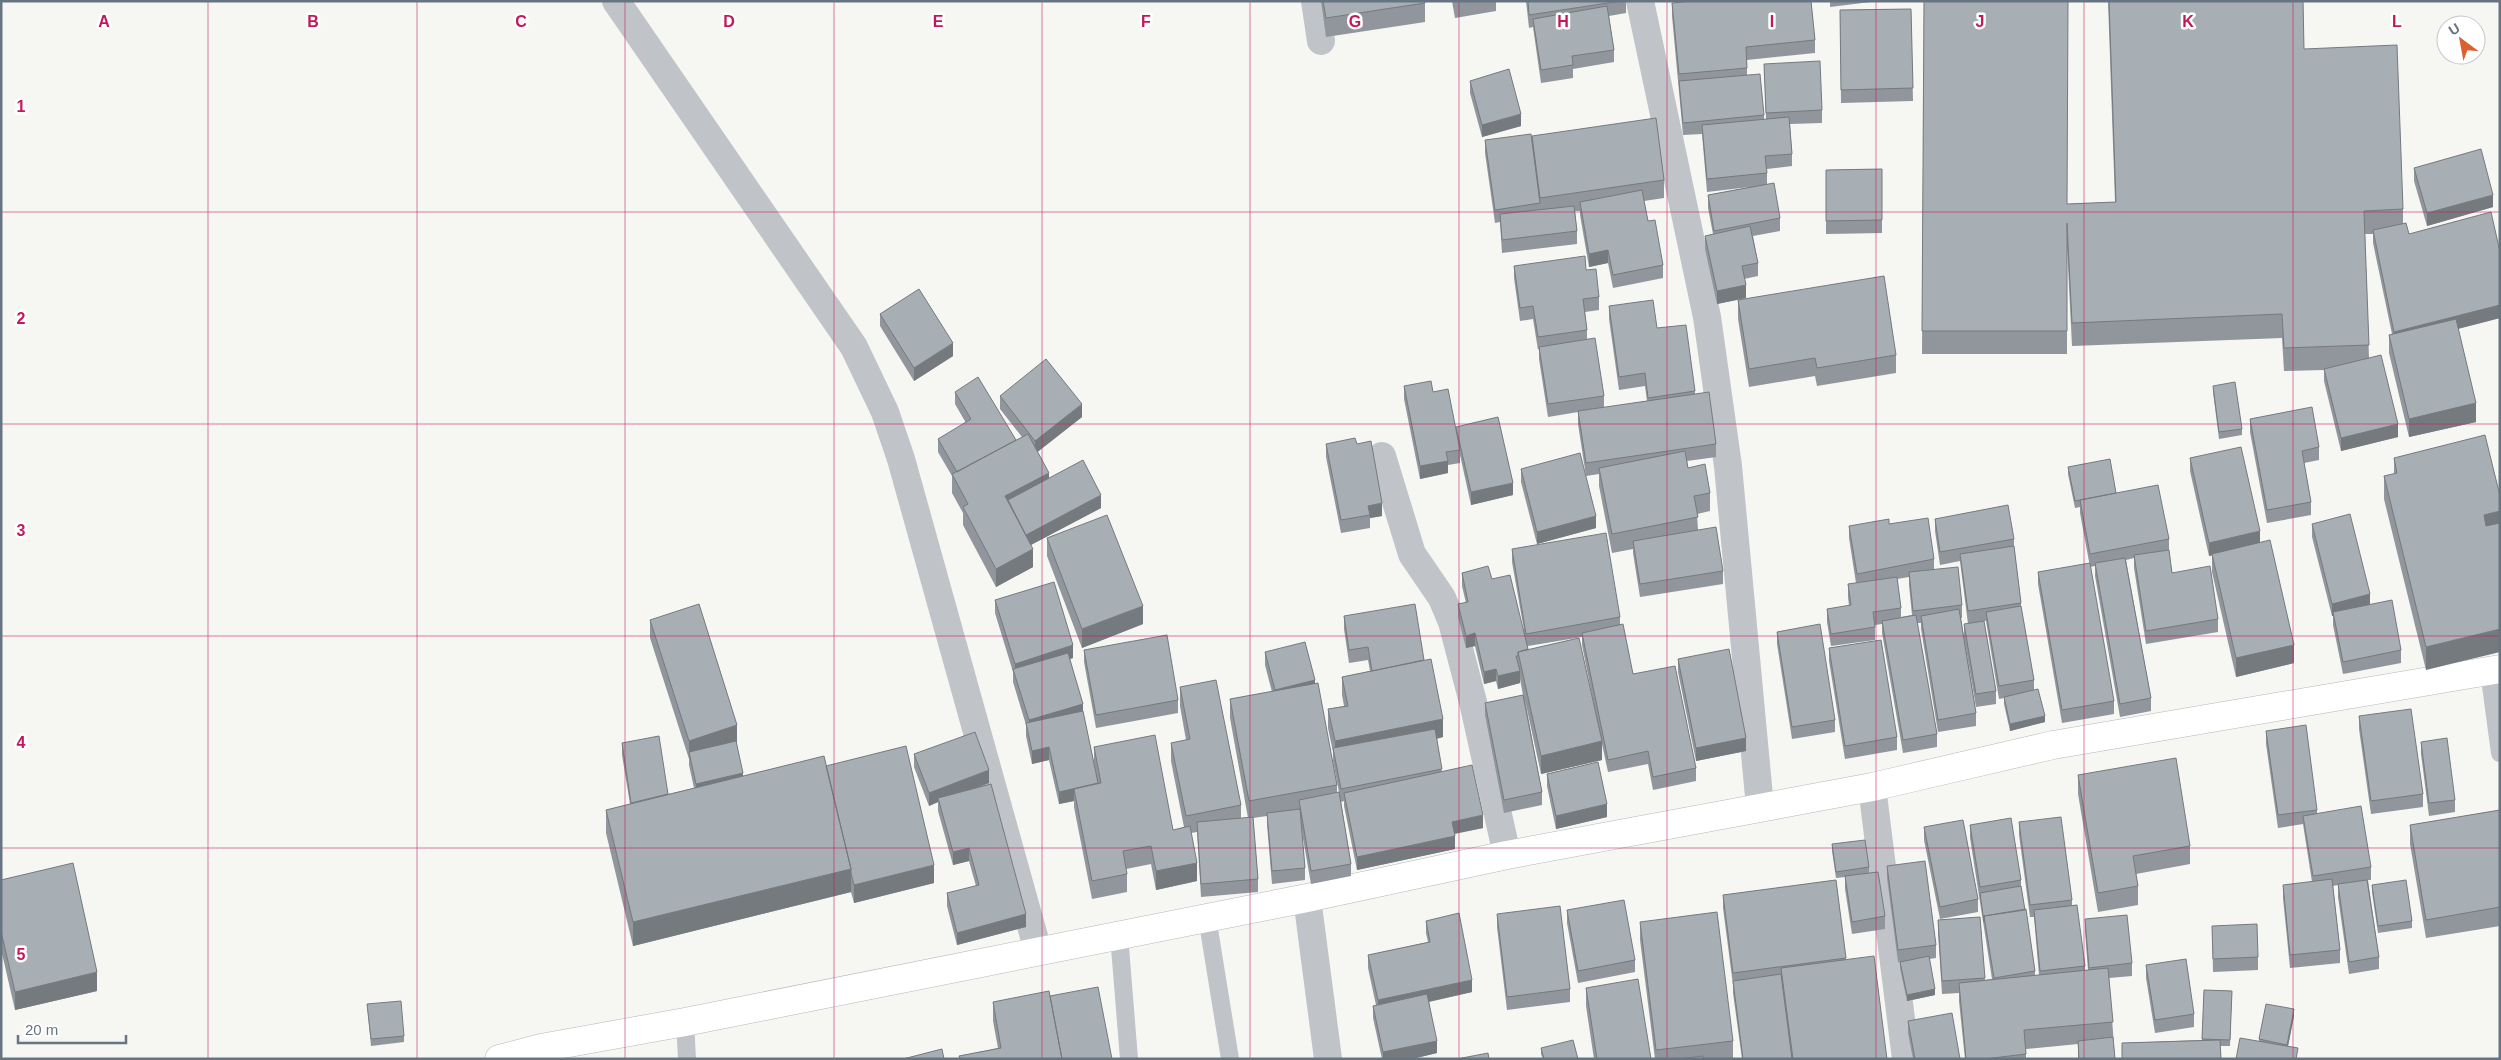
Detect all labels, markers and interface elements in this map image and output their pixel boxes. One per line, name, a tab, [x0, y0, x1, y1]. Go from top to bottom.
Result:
text: A	[98, 13, 110, 30]
text: B	[307, 13, 319, 30]
text: C	[515, 13, 527, 30]
text: D	[723, 13, 735, 30]
text: E	[933, 13, 944, 30]
text: F	[1141, 13, 1151, 30]
text: G	[1349, 13, 1361, 30]
text: H	[1557, 13, 1569, 30]
text: I	[1770, 13, 1774, 30]
text: J	[1976, 13, 1984, 30]
text: K	[2182, 13, 2194, 30]
text: L	[2392, 13, 2402, 30]
north arrow	[2436, 15, 2486, 65]
text: U	[2446, 20, 2463, 38]
text: 1	[17, 98, 26, 115]
text: 2	[17, 310, 26, 327]
text: 3	[17, 522, 26, 539]
text: 4	[17, 734, 26, 751]
text: 5	[17, 946, 26, 963]
scale bar	[18, 1012, 125, 1044]
text: 20 m	[25, 1021, 58, 1038]

